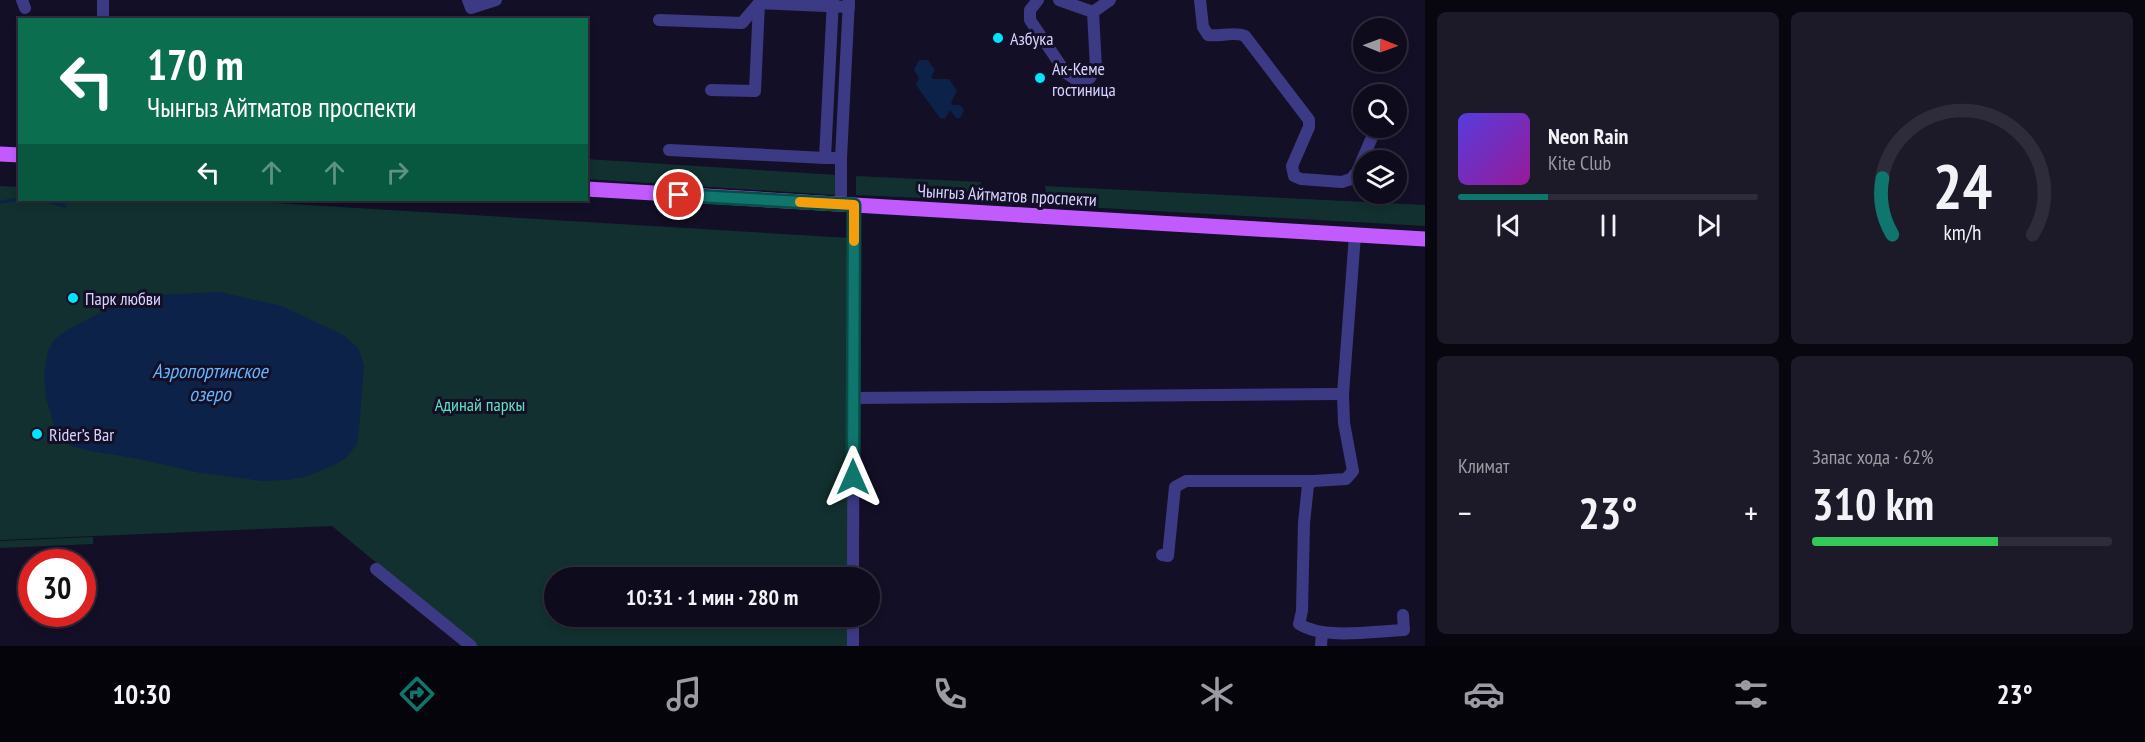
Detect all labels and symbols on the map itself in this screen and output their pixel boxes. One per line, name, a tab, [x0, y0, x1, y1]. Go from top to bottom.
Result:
north arrow	[1353, 18, 1407, 72]
place label: Азбука	[1010, 27, 1053, 50]
marker: Азбука	[991, 31, 1005, 45]
place label: Ак-Кеме гостиница	[1052, 57, 1116, 101]
marker: Ак-Кеме гостиница	[1033, 71, 1047, 85]
pin	[653, 169, 704, 220]
street label: Чынгыз Айтматов проспекти	[917, 179, 1097, 211]
place label: Парк любви	[85, 287, 161, 310]
marker: Парк любви	[66, 291, 80, 305]
water label: Аэропортинское озеро	[152, 358, 269, 407]
park label: Адинай паркы	[435, 393, 525, 416]
place label: Rider’s Bar	[49, 423, 114, 446]
marker: Rider’s Bar	[30, 427, 44, 441]
position arrow	[821, 445, 885, 509]
speed limit sign: 30	[18, 549, 96, 627]

